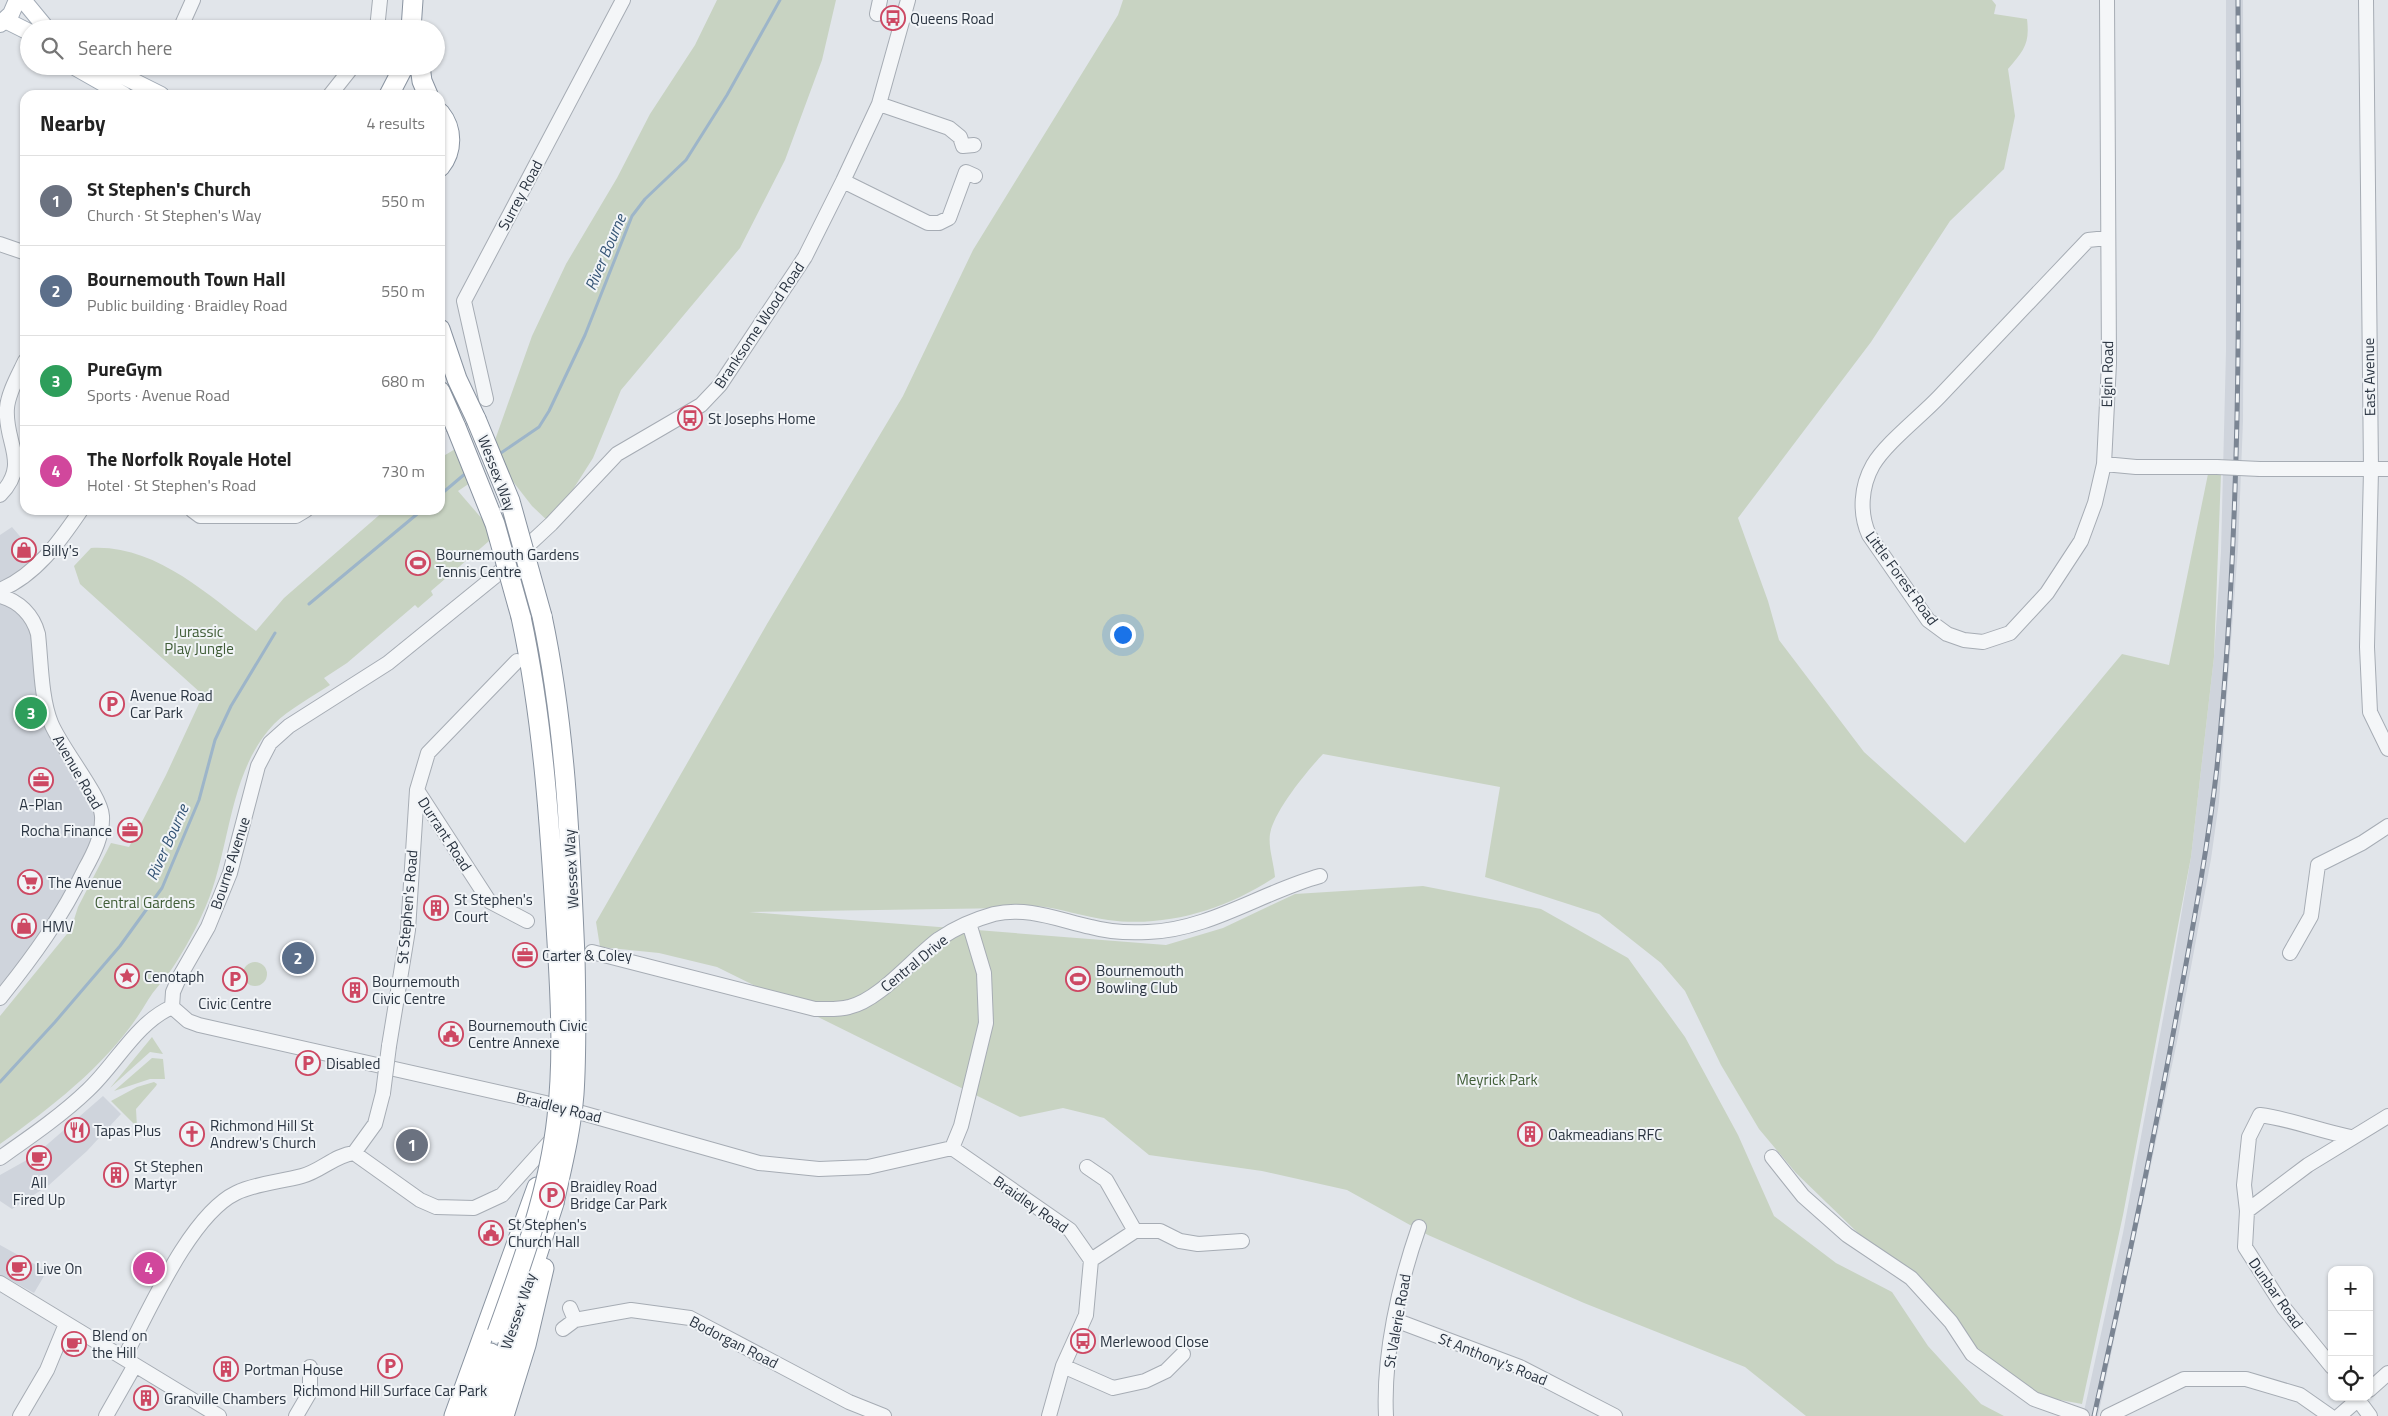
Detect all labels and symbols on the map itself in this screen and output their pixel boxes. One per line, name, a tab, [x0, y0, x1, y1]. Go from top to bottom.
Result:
bus stop icon: Queens Road	[880, 5, 906, 31]
place label: Queens Road	[910, 7, 994, 30]
street label: Surrey Road	[492, 156, 548, 234]
water label: River Bourne	[578, 209, 632, 294]
street label: Branksome Wood Road	[708, 257, 810, 393]
street label: East Avenue	[2357, 338, 2381, 416]
street label: Elgin Road	[2095, 341, 2119, 407]
bus stop icon: St Josephs Home	[677, 405, 703, 431]
place label: St Josephs Home	[708, 407, 816, 430]
street label: Wessex Way	[472, 432, 522, 514]
street label: Little Forest Road	[1860, 526, 1944, 630]
shop icon: Billy's	[11, 537, 37, 563]
place label: Billy's	[42, 539, 79, 562]
place label: Bournemouth Gardens Tennis Centre	[436, 543, 579, 583]
sports icon: Bournemouth Gardens Tennis Centre	[405, 550, 431, 576]
park label: Jurassic Play Jungle	[164, 620, 234, 660]
your location	[1110, 622, 1136, 648]
place label: Avenue Road Car Park	[130, 684, 213, 724]
parking icon: Avenue Road Car Park	[99, 691, 125, 717]
pin: 3	[15, 694, 47, 732]
street label: Avenue Road	[47, 730, 109, 814]
office icon: A-Plan	[28, 767, 54, 793]
street label: Durrant Road	[412, 792, 478, 876]
place label: A-Plan	[19, 793, 63, 816]
water label: River Bourne	[140, 799, 195, 884]
street label: Bourne Avenue	[204, 814, 256, 912]
office icon: Rocha Finance	[117, 817, 143, 843]
place label: Rocha Finance	[21, 819, 112, 842]
street label: Wessex Way	[557, 829, 585, 909]
street label: St Stephen's Road	[391, 849, 423, 965]
supermarket icon: The Avenue	[17, 869, 43, 895]
place label: The Avenue	[48, 871, 122, 894]
place label: St Stephen's Court	[454, 888, 533, 928]
park label: Central Gardens	[95, 891, 195, 914]
building icon: St Stephen's Court	[423, 895, 449, 921]
shop icon: HMV	[11, 913, 37, 939]
place label: HMV	[42, 915, 74, 938]
street label: Central Drive	[875, 929, 953, 997]
pin: 2	[282, 939, 314, 977]
office icon: Carter & Coley	[512, 942, 538, 968]
place label: Carter & Coley	[542, 944, 632, 967]
place label: Bournemouth Bowling Club	[1096, 959, 1184, 999]
place icon: Cenotaph	[114, 963, 140, 989]
place label: Cenotaph	[144, 965, 204, 988]
parking icon: Civic Centre	[222, 966, 248, 992]
sports icon: Bournemouth Bowling Club	[1065, 966, 1091, 992]
place label: Bournemouth Civic Centre	[372, 970, 460, 1010]
building icon: Bournemouth Civic Centre	[342, 977, 368, 1003]
place label: Civic Centre	[198, 992, 272, 1015]
place label: Bournemouth Civic Centre Annexe	[468, 1014, 587, 1054]
public building icon: Bournemouth Civic Centre Annexe	[438, 1021, 464, 1047]
parking icon: Disabled	[295, 1050, 321, 1076]
place label: Disabled	[326, 1052, 380, 1075]
park label: Meyrick Park	[1456, 1068, 1538, 1091]
street label: Braidley Road	[514, 1085, 604, 1129]
place label: Richmond Hill St Andrew's Church	[210, 1114, 316, 1154]
restaurant icon: Tapas Plus	[64, 1117, 90, 1143]
place label: Tapas Plus	[94, 1119, 161, 1142]
church icon: Richmond Hill St Andrew's Church	[179, 1121, 205, 1147]
building icon: Oakmeadians RFC	[1517, 1121, 1543, 1147]
place label: Oakmeadians RFC	[1548, 1123, 1662, 1146]
pin: 1	[396, 1126, 428, 1164]
cafe icon: All Fired Up	[26, 1145, 52, 1171]
place label: St Stephen Martyr	[134, 1155, 203, 1195]
building icon: St Stephen Martyr	[103, 1162, 129, 1188]
street label: Braidley Road	[989, 1170, 1073, 1238]
place label: All Fired Up	[13, 1171, 65, 1211]
place label: Braidley Road Bridge Car Park	[570, 1175, 667, 1215]
parking icon: Braidley Road Bridge Car Park	[539, 1182, 565, 1208]
place label: St Stephen's Church Hall	[508, 1213, 587, 1253]
public building icon: St Stephen's Church Hall	[478, 1220, 504, 1246]
pin: 4	[133, 1249, 165, 1287]
street label: Dunbar Road	[2243, 1253, 2309, 1333]
cafe icon: Live On	[6, 1255, 32, 1281]
place label: Live On	[36, 1257, 82, 1280]
street label: Wessex Way	[494, 1269, 542, 1353]
street label: St Valerie Road	[1377, 1272, 1417, 1370]
street label: Bodorgan Road	[685, 1310, 783, 1374]
place label: Blend on the Hill	[92, 1324, 148, 1364]
street label: St Anthony's Road	[1435, 1327, 1551, 1391]
bus stop icon: Merlewood Close	[1070, 1328, 1096, 1354]
place label: Merlewood Close	[1100, 1330, 1209, 1353]
cafe icon: Blend on the Hill	[61, 1331, 87, 1357]
parking icon: Richmond Hill Surface Car Park	[377, 1353, 403, 1379]
building icon: Portman House	[213, 1356, 239, 1382]
place label: Portman House	[244, 1358, 343, 1381]
place label: Richmond Hill Surface Car Park	[293, 1379, 487, 1402]
building icon: Granville Chambers	[133, 1385, 159, 1411]
place label: Granville Chambers	[164, 1387, 286, 1410]

